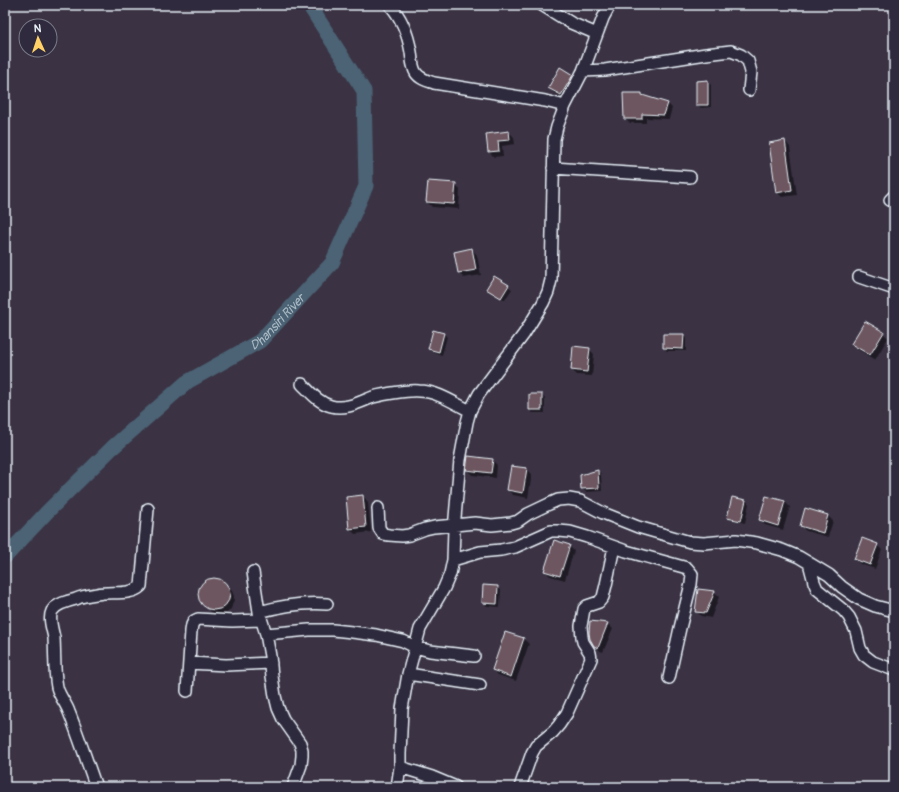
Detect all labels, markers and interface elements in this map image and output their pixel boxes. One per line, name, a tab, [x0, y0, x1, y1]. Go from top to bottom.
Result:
north arrow	[18, 18, 58, 58]
text: N	[33, 22, 42, 35]
water label: Dhansiri River	[247, 289, 310, 354]

